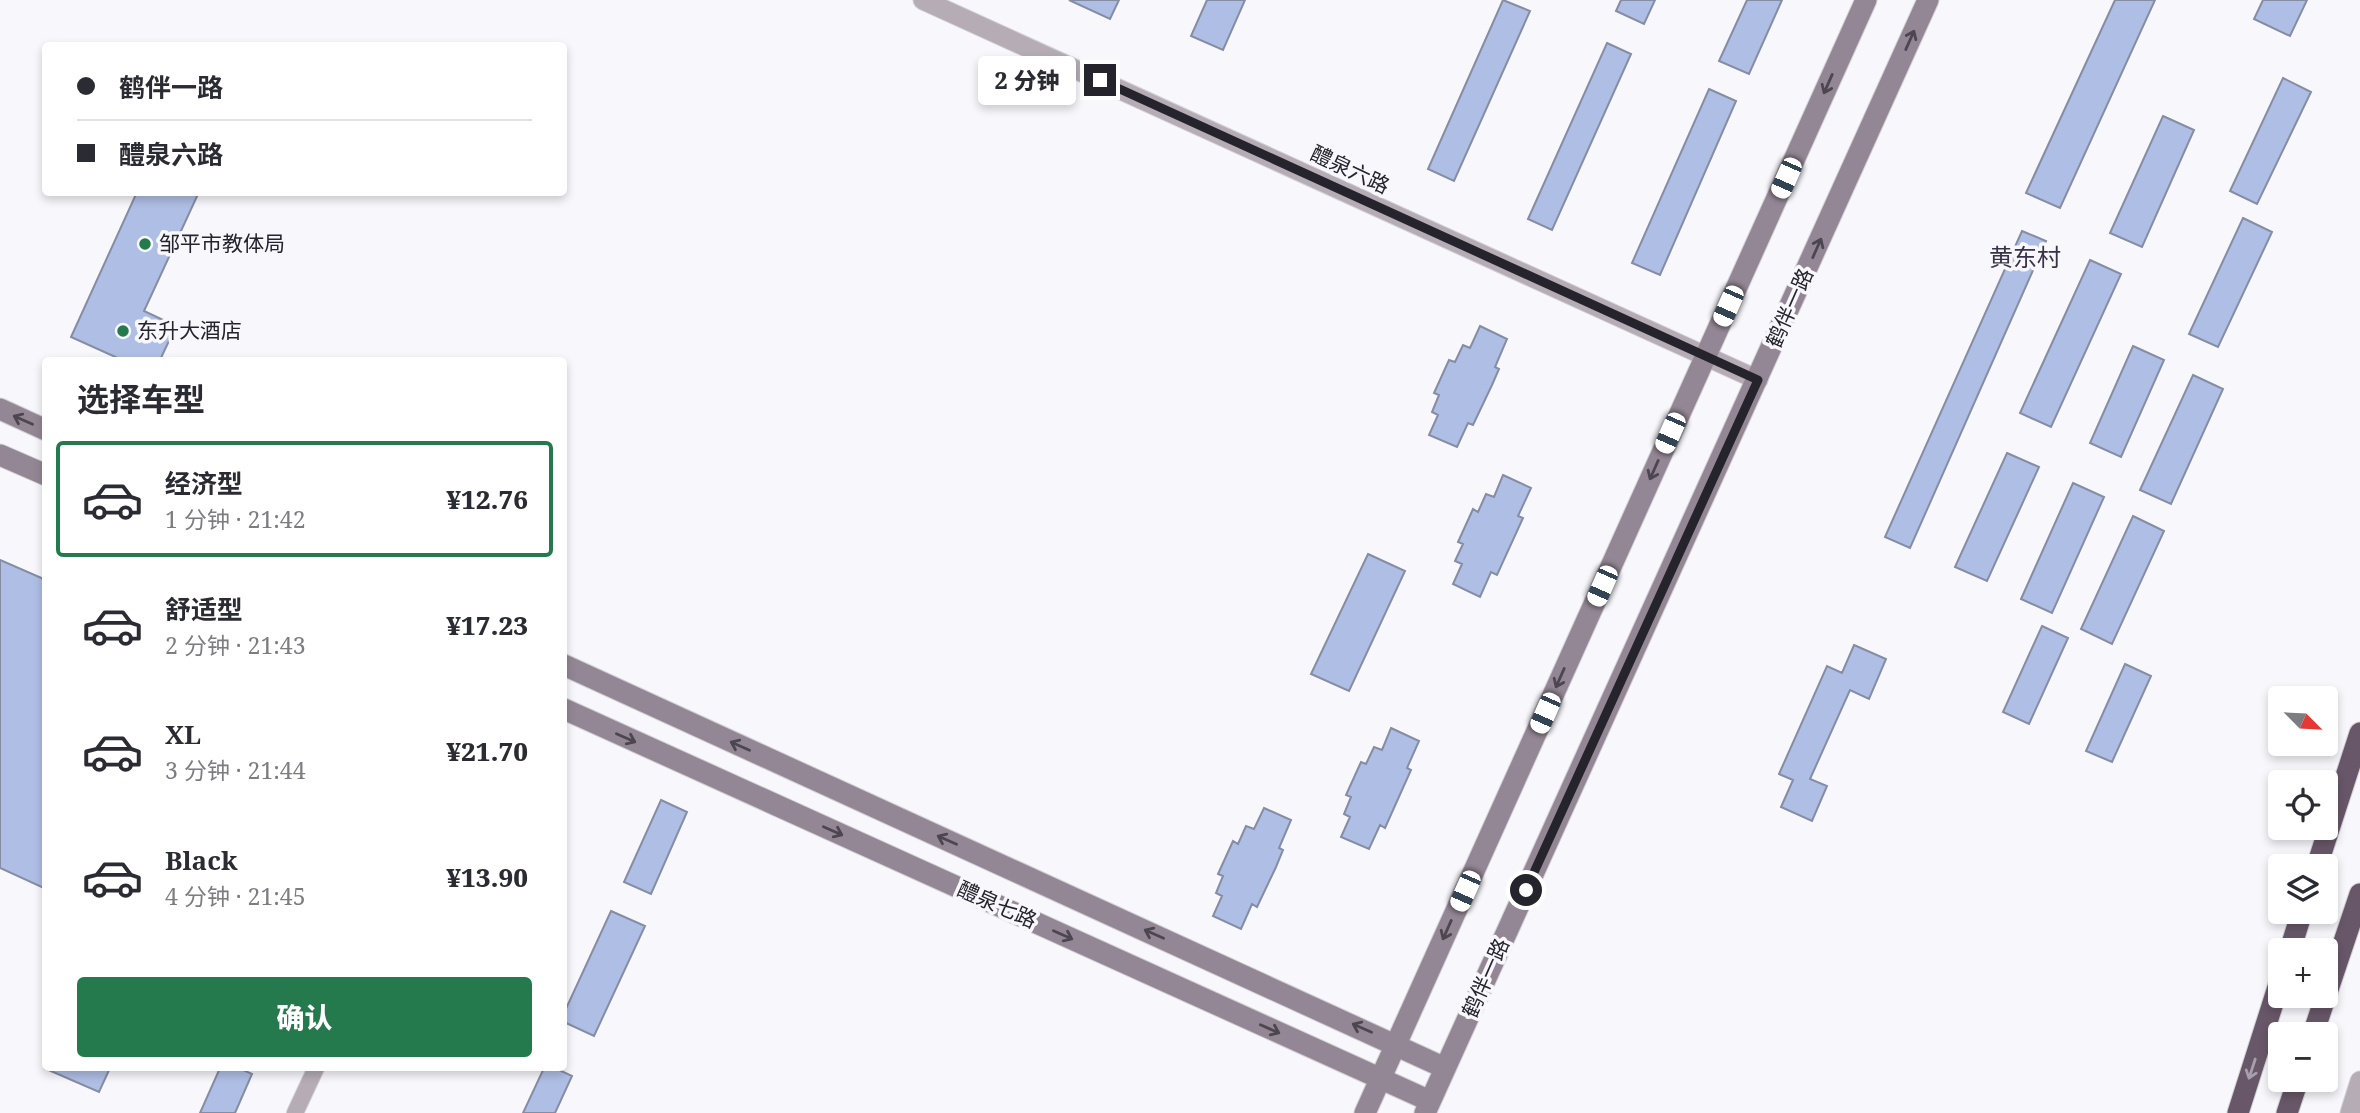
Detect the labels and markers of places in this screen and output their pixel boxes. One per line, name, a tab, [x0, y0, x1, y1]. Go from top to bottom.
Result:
place label: 邹平市教体局	[159, 229, 285, 257]
marker: 邹平市教体局	[137, 236, 153, 252]
place label: 东升大酒店	[137, 316, 242, 344]
marker: 东升大酒店	[115, 323, 131, 339]

